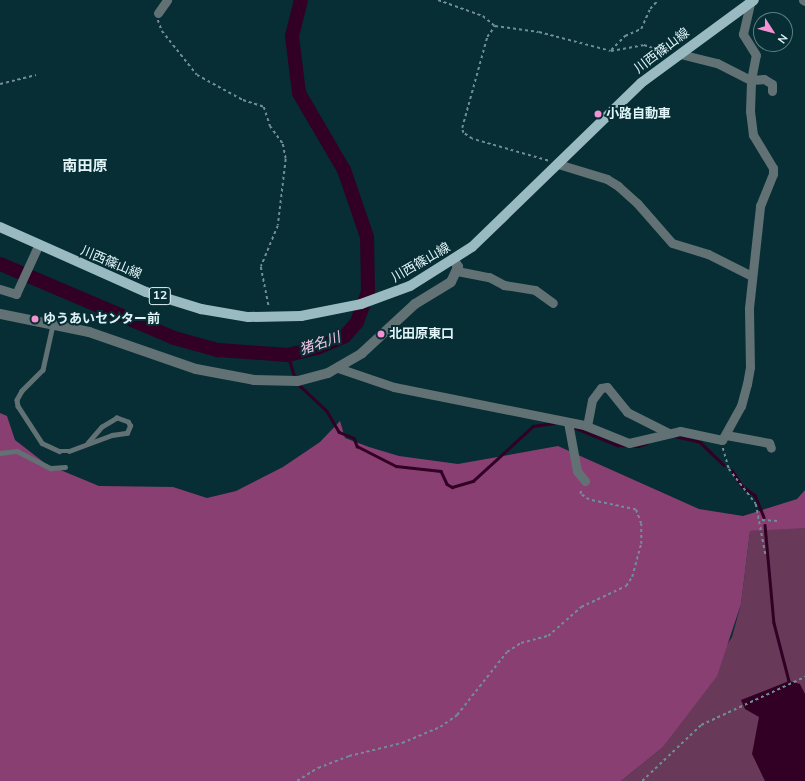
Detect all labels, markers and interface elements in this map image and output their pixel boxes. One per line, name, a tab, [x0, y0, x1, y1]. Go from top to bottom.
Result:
north arrow	[753, 12, 793, 52]
street label: 川西篠山線	[631, 25, 693, 77]
text: N	[774, 31, 791, 46]
place label: 小路自動車	[606, 106, 671, 122]
marker: 小路自動車	[593, 109, 603, 119]
district label: 南田原	[63, 158, 107, 176]
street label: 川西篠山線	[389, 240, 453, 286]
street label: 川西篠山線	[78, 243, 144, 283]
road number: 12	[148, 286, 172, 306]
place label: ゆうあいセンター前	[43, 311, 160, 327]
marker: ゆうあいセンター前	[30, 314, 40, 324]
place label: 北田原東口	[389, 326, 454, 342]
water label: 猪名川	[297, 329, 343, 359]
marker: 北田原東口	[376, 329, 386, 339]

